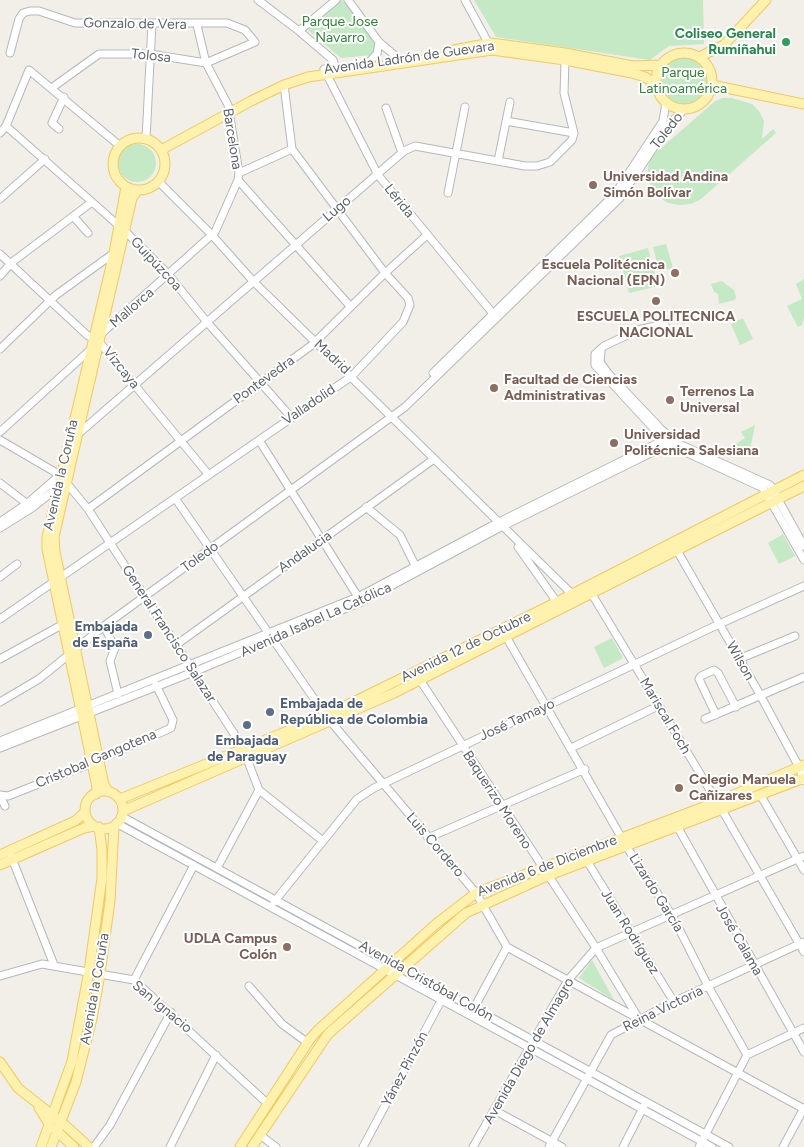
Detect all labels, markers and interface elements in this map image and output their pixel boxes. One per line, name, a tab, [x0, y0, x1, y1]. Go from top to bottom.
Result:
park label: Parque Jose Navarro	[302, 14, 378, 46]
street label: Gonzalo de Vera	[83, 15, 187, 33]
place label: Coliseo General Rumiñahui	[675, 26, 776, 58]
marker: Coliseo General Rumiñahui	[780, 36, 792, 48]
street label: Avenida Ladrón de Guevara	[323, 38, 495, 78]
street label: Tolosa	[130, 46, 172, 66]
park label: Parque Latinoamérica	[639, 65, 727, 98]
street label: Barcelona	[219, 107, 245, 171]
street label: Toledo	[647, 109, 687, 153]
place label: Universidad Andina Simón Bolívar	[603, 169, 728, 202]
marker: Universidad Andina Simón Bolívar	[587, 179, 599, 191]
street label: Lérida	[380, 181, 418, 221]
street label: Lugo	[320, 192, 354, 226]
street label: Guipúzcoa	[127, 234, 185, 294]
place label: Escuela Politécnica Nacional (EPN)	[541, 257, 665, 290]
marker: Escuela Politécnica Nacional (EPN)	[669, 267, 681, 279]
street label: Mallorca	[107, 284, 157, 332]
marker: ESCUELA POLITECNICA NACIONAL	[650, 295, 662, 307]
place label: ESCUELA POLITECNICA NACIONAL	[577, 309, 735, 342]
street label: Madrid	[310, 336, 354, 378]
street label: Vizcaya	[99, 344, 143, 392]
street label: Pontevedra	[230, 352, 298, 408]
place label: Facultad de Ciencias Administrativas	[504, 372, 637, 404]
street label: Valladolid	[279, 381, 339, 429]
marker: Facultad de Ciencias Administrativas	[488, 382, 500, 394]
place label: Terrenos La Universal	[680, 384, 754, 417]
marker: Terrenos La Universal	[664, 394, 676, 406]
street label: Avenida la Coruña	[40, 418, 82, 532]
place label: Universidad Politécnica Salesiana	[624, 427, 759, 460]
marker: Universidad Politécnica Salesiana	[608, 437, 620, 449]
street label: Andalucia	[275, 527, 335, 577]
street label: Toledo	[178, 538, 222, 576]
street label: General Francisco Salazar	[118, 562, 220, 706]
street label: Avenida Isabel La Católica	[238, 579, 394, 661]
street label: Avenida 12 de Octubre	[398, 608, 534, 686]
place label: Embajada de España	[73, 619, 138, 652]
marker: Embajada de España	[142, 629, 154, 641]
street label: Wilson	[722, 639, 758, 683]
street label: Mariscal Foch	[636, 675, 694, 757]
street label: José Tamayo	[477, 695, 557, 745]
place label: Embajada de República de Colombia	[280, 696, 428, 729]
marker: Embajada de República de Colombia	[264, 706, 276, 718]
marker: Embajada de Paraguay	[241, 719, 253, 731]
street label: Cristobal Gangotena	[33, 726, 159, 792]
place label: Embajada de Paraguay	[207, 733, 287, 766]
street label: Baquerizo Moreno	[459, 748, 535, 852]
place label: Colegio Manuela Cañizares	[689, 772, 796, 804]
marker: Colegio Manuela Cañizares	[673, 782, 685, 794]
street label: Luis Cordero	[402, 809, 468, 881]
street label: Avenida 6 de Diciembre	[475, 832, 619, 900]
street label: Lizardo García	[625, 851, 687, 935]
street label: Juan Rodríguez	[597, 886, 663, 978]
street label: José Calama	[712, 901, 766, 979]
place label: UDLA Campus Colón	[184, 931, 277, 964]
street label: Avenida la Coruña	[77, 932, 113, 1046]
street label: Avenida Cristóbal Colón	[356, 937, 496, 1025]
marker: UDLA Campus Colón	[281, 941, 293, 953]
street label: Avenida Diego de Almagro	[480, 975, 578, 1127]
street label: San Ignacio	[129, 977, 195, 1037]
street label: Reina Victoria	[620, 982, 706, 1036]
street label: Yánez Pinzón	[378, 1029, 432, 1109]

